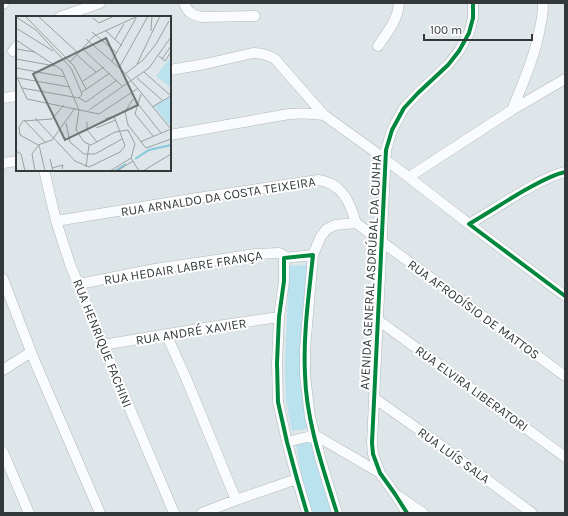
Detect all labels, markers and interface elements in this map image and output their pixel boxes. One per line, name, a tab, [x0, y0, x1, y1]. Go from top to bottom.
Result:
inset map	[16, 16, 171, 171]
scale bar	[424, 16, 532, 42]
text: 100 m	[430, 23, 462, 37]
street label: AVENIDA GENERAL ASDRÚBAL DA CUNHA	[355, 153, 384, 390]
street label: RUA ARNALDO DA COSTA TEIXEIRA	[120, 174, 317, 219]
street label: RUA HEDAIR LABRE FRANÇA	[103, 247, 264, 287]
street label: RUA AFRODÍSIO DE MATTOS	[405, 255, 544, 362]
street label: RUA HENRIQUE FACHINI	[70, 277, 135, 410]
street label: RUA ANDRÉ XAVIER	[134, 313, 248, 348]
street label: RUA ELVIRA LIBERATORI	[412, 342, 531, 434]
street label: RUA LUÍS SALA	[415, 423, 494, 487]

